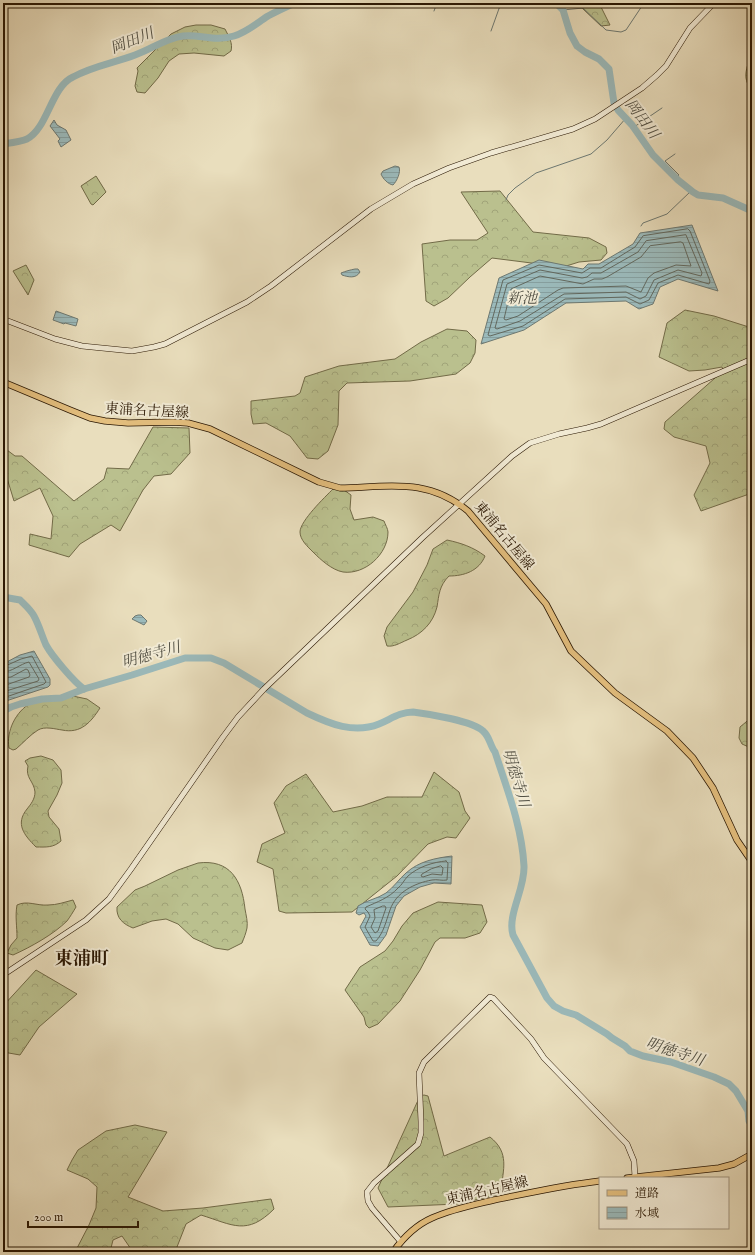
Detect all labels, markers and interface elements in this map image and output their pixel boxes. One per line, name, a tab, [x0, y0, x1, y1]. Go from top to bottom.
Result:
water label: 岡田川	[108, 23, 158, 58]
water label: 岡田川	[621, 95, 664, 144]
water label: 新池	[507, 289, 539, 308]
street label: 東浦名古屋線	[105, 400, 189, 422]
street label: 東浦名古屋線	[470, 498, 538, 574]
water label: 明徳寺川	[120, 637, 184, 672]
water label: 明徳寺川	[498, 747, 534, 811]
district label: 東浦町	[55, 948, 109, 971]
water label: 明徳寺川	[644, 1034, 708, 1071]
street label: 東浦名古屋線	[444, 1173, 530, 1209]
legend	[599, 1177, 729, 1229]
text: 道路	[635, 1186, 659, 1201]
scale bar	[28, 1203, 138, 1229]
text: 水域	[635, 1206, 659, 1221]
text: 200 m	[34, 1210, 63, 1225]

